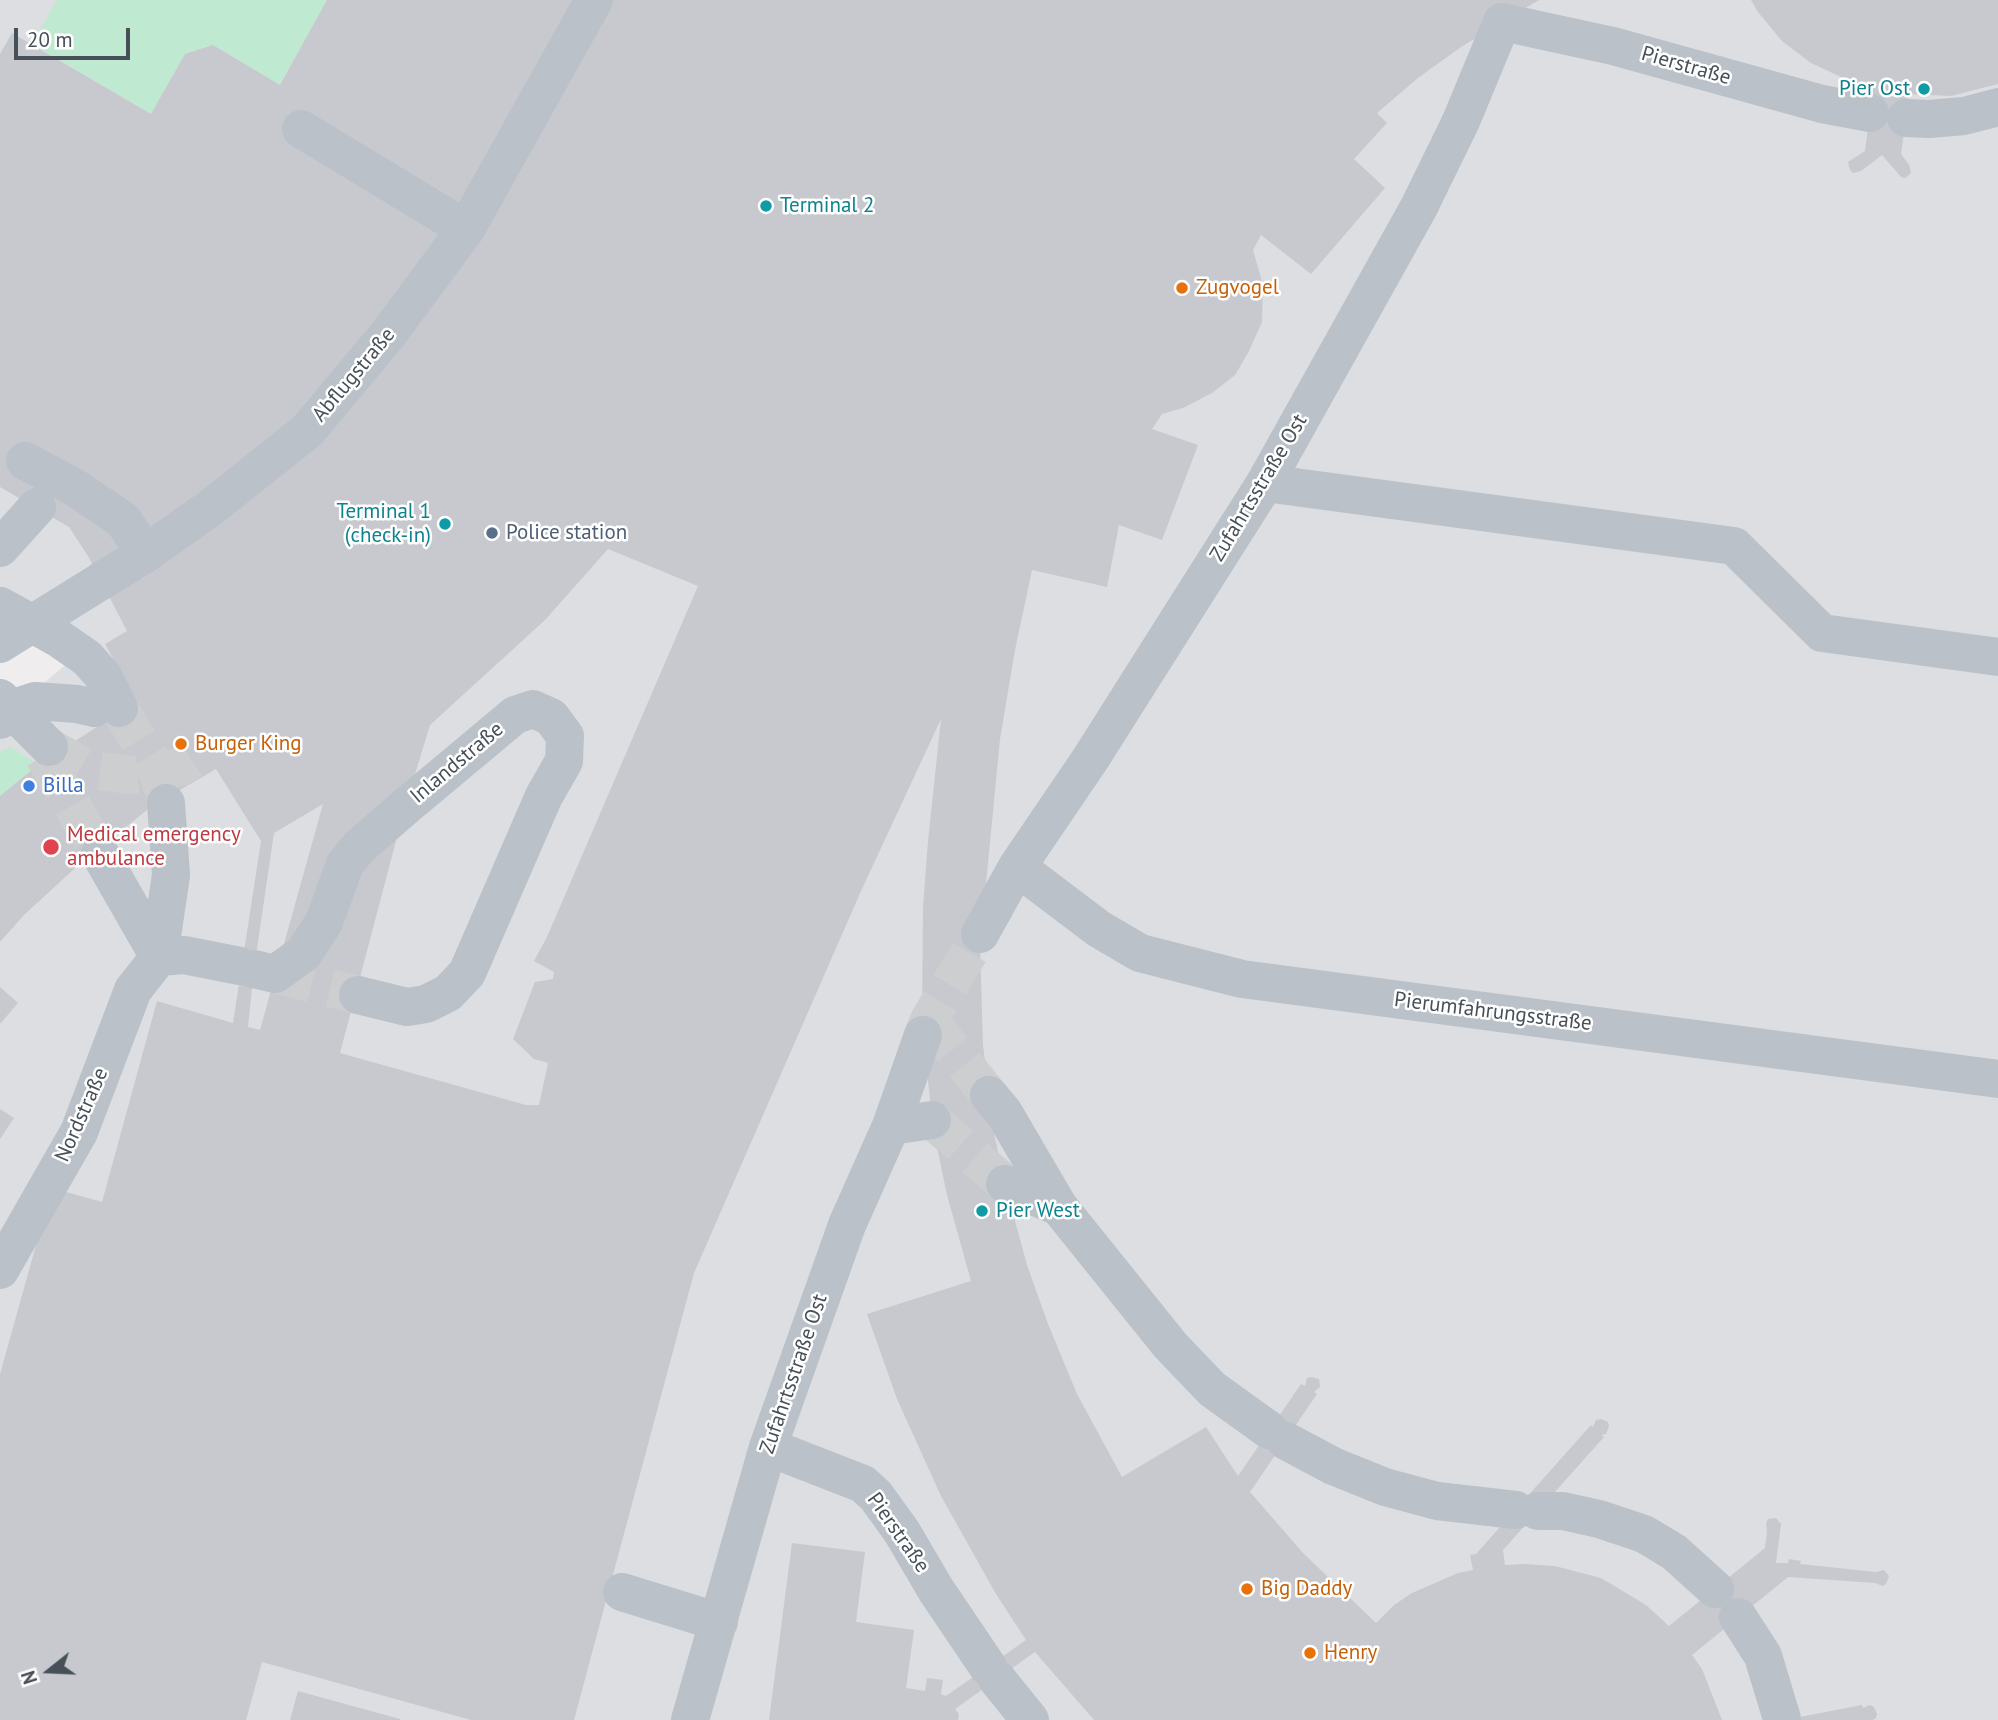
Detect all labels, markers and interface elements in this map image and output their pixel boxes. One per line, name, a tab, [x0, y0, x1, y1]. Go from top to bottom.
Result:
scale bar	[18, 14, 133, 58]
text: 20 m	[27, 26, 73, 53]
street label: Pierstraße	[1638, 41, 1734, 91]
place label: Pier Ost	[1839, 76, 1910, 102]
marker: Pier Ost	[1916, 81, 1932, 97]
place label: Terminal 2	[780, 193, 875, 219]
marker: Terminal 2	[758, 198, 774, 214]
place label: Zugvogel	[1196, 275, 1279, 301]
marker: Zugvogel	[1174, 280, 1190, 296]
street label: Abflugstraße	[307, 323, 401, 427]
street label: Zufahrtsstraße Ost	[1205, 410, 1313, 566]
place label: Terminal 1 (check-in)	[336, 499, 431, 549]
marker: Terminal 1 (check-in)	[437, 516, 453, 532]
place label: Police station	[506, 520, 627, 546]
marker: Police station	[484, 525, 500, 541]
street label: Inlandstraße	[405, 717, 509, 809]
place label: Burger King	[195, 731, 302, 757]
marker: Burger King	[173, 736, 189, 752]
place label: Billa	[43, 773, 84, 799]
marker: Billa	[21, 778, 37, 794]
place label: Medical emergency ambulance	[67, 822, 241, 872]
marker: Medical emergency ambulance	[41, 837, 61, 857]
street label: Pierumfahrungsstraße	[1393, 987, 1593, 1037]
street label: Nordstraße	[50, 1064, 114, 1166]
place label: Pier West	[996, 1198, 1080, 1224]
marker: Pier West	[974, 1203, 990, 1219]
street label: Zufahrtsstraße Ost	[755, 1291, 833, 1457]
street label: Pierstraße	[861, 1488, 935, 1578]
place label: Big Daddy	[1261, 1576, 1352, 1602]
marker: Big Daddy	[1239, 1581, 1255, 1597]
north arrow	[14, 1636, 84, 1706]
place label: Henry	[1324, 1640, 1377, 1666]
marker: Henry	[1302, 1645, 1318, 1661]
text: N	[16, 1668, 42, 1687]

